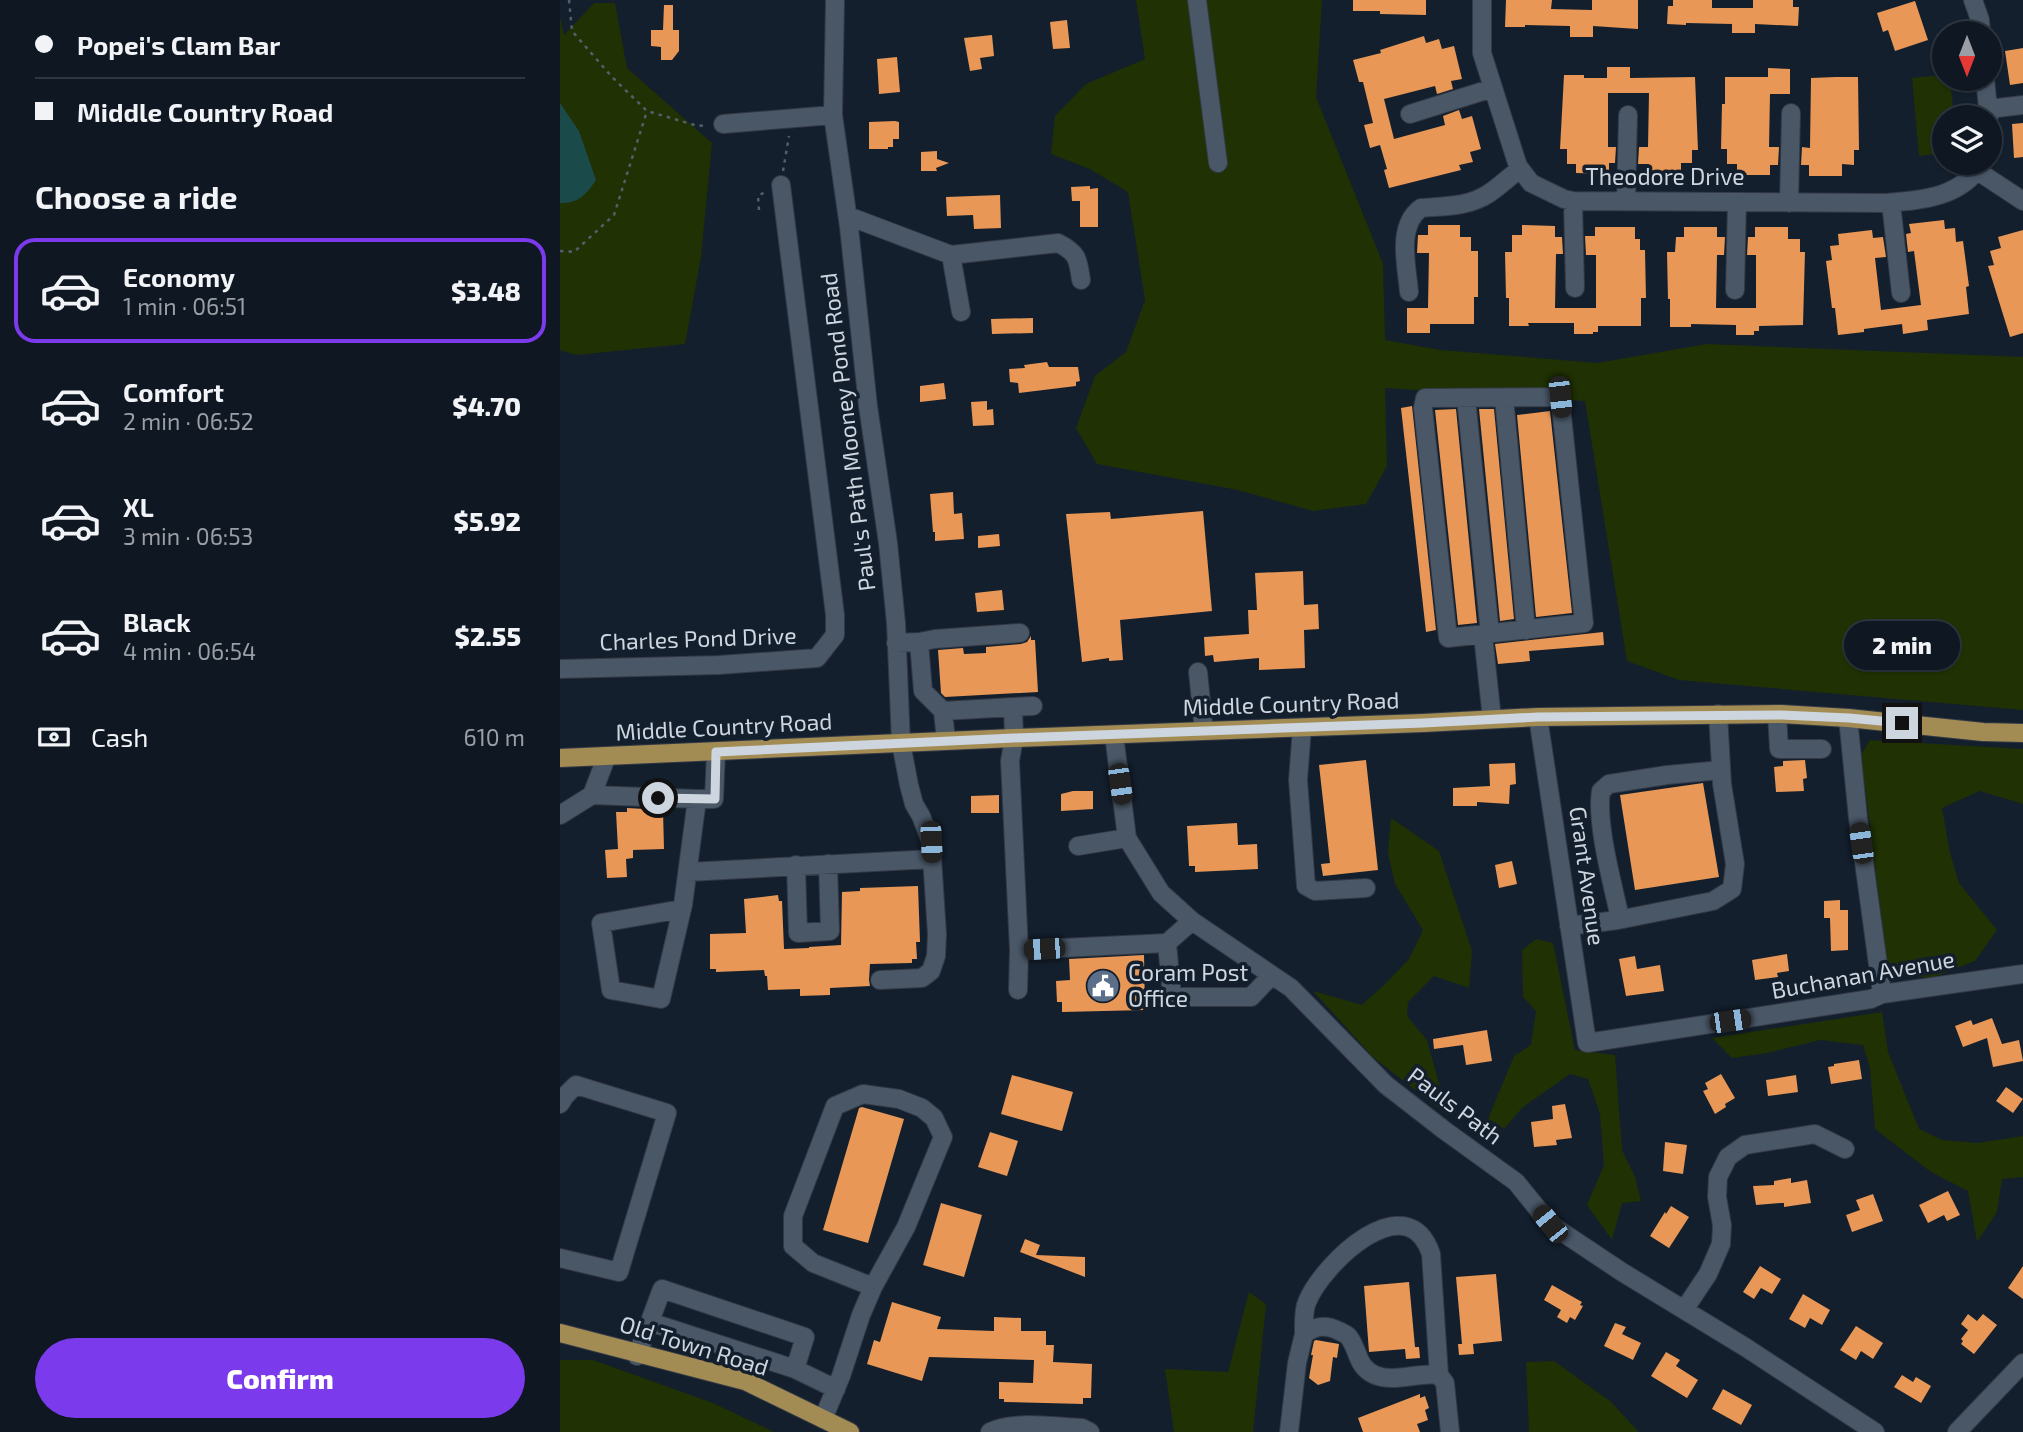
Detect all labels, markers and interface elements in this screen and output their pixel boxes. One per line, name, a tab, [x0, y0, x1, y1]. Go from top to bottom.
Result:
north arrow	[1932, 21, 2002, 91]
map controls	[1932, 21, 2002, 175]
text: Popei's Clam Bar	[77, 29, 280, 60]
text: Middle Country Road	[77, 96, 333, 127]
button: layers	[1932, 105, 2002, 175]
street label: Theodore Drive	[1585, 162, 1745, 190]
text: Choose a ride	[35, 177, 238, 215]
icon: car	[39, 259, 102, 322]
text: Economy	[123, 261, 235, 292]
street label: Paul's Path Mooney Pond Road	[814, 271, 880, 593]
text: $3.48	[451, 275, 521, 306]
text: 1 min · 06:51	[123, 292, 246, 320]
icon: car	[39, 374, 102, 437]
car	[1548, 375, 1573, 419]
text: Comfort	[123, 376, 224, 407]
text: $4.70	[452, 390, 521, 421]
text: 2 min · 06:52	[123, 407, 254, 435]
icon: car	[39, 489, 102, 552]
text: XL	[123, 491, 154, 522]
text: $5.92	[454, 505, 521, 536]
text: 3 min · 06:53	[123, 522, 253, 550]
icon: car	[39, 604, 102, 667]
text: Black	[123, 606, 191, 637]
text: $2.55	[455, 620, 521, 651]
street label: Charles Pond Drive	[599, 621, 797, 655]
callout: 2 min	[1844, 622, 1960, 670]
text: 2 min	[1872, 631, 1932, 659]
text: 4 min · 06:54	[123, 637, 256, 665]
street label: Middle Country Road	[1182, 685, 1400, 721]
street label: Middle Country Road	[615, 706, 833, 746]
route end	[1886, 707, 1918, 739]
icon: cash	[35, 718, 73, 756]
text: Cash	[91, 721, 148, 752]
text: 610 m	[464, 723, 525, 751]
car	[1107, 762, 1134, 806]
route start	[642, 782, 674, 814]
street label: Grant Avenue	[1564, 805, 1612, 947]
car	[920, 820, 943, 864]
car	[1848, 821, 1875, 865]
car	[1023, 937, 1066, 961]
street label: Buchanan Avenue	[1769, 944, 1957, 1004]
place label: Coram Post Office	[1128, 958, 1248, 1012]
public building icon: Coram Post Office	[1084, 967, 1122, 1005]
car	[1708, 1008, 1753, 1034]
street label: Pauls Path	[1403, 1061, 1508, 1150]
car	[1529, 1201, 1572, 1247]
street label: Old Town Road	[616, 1309, 772, 1381]
button: Confirm	[35, 1338, 525, 1418]

